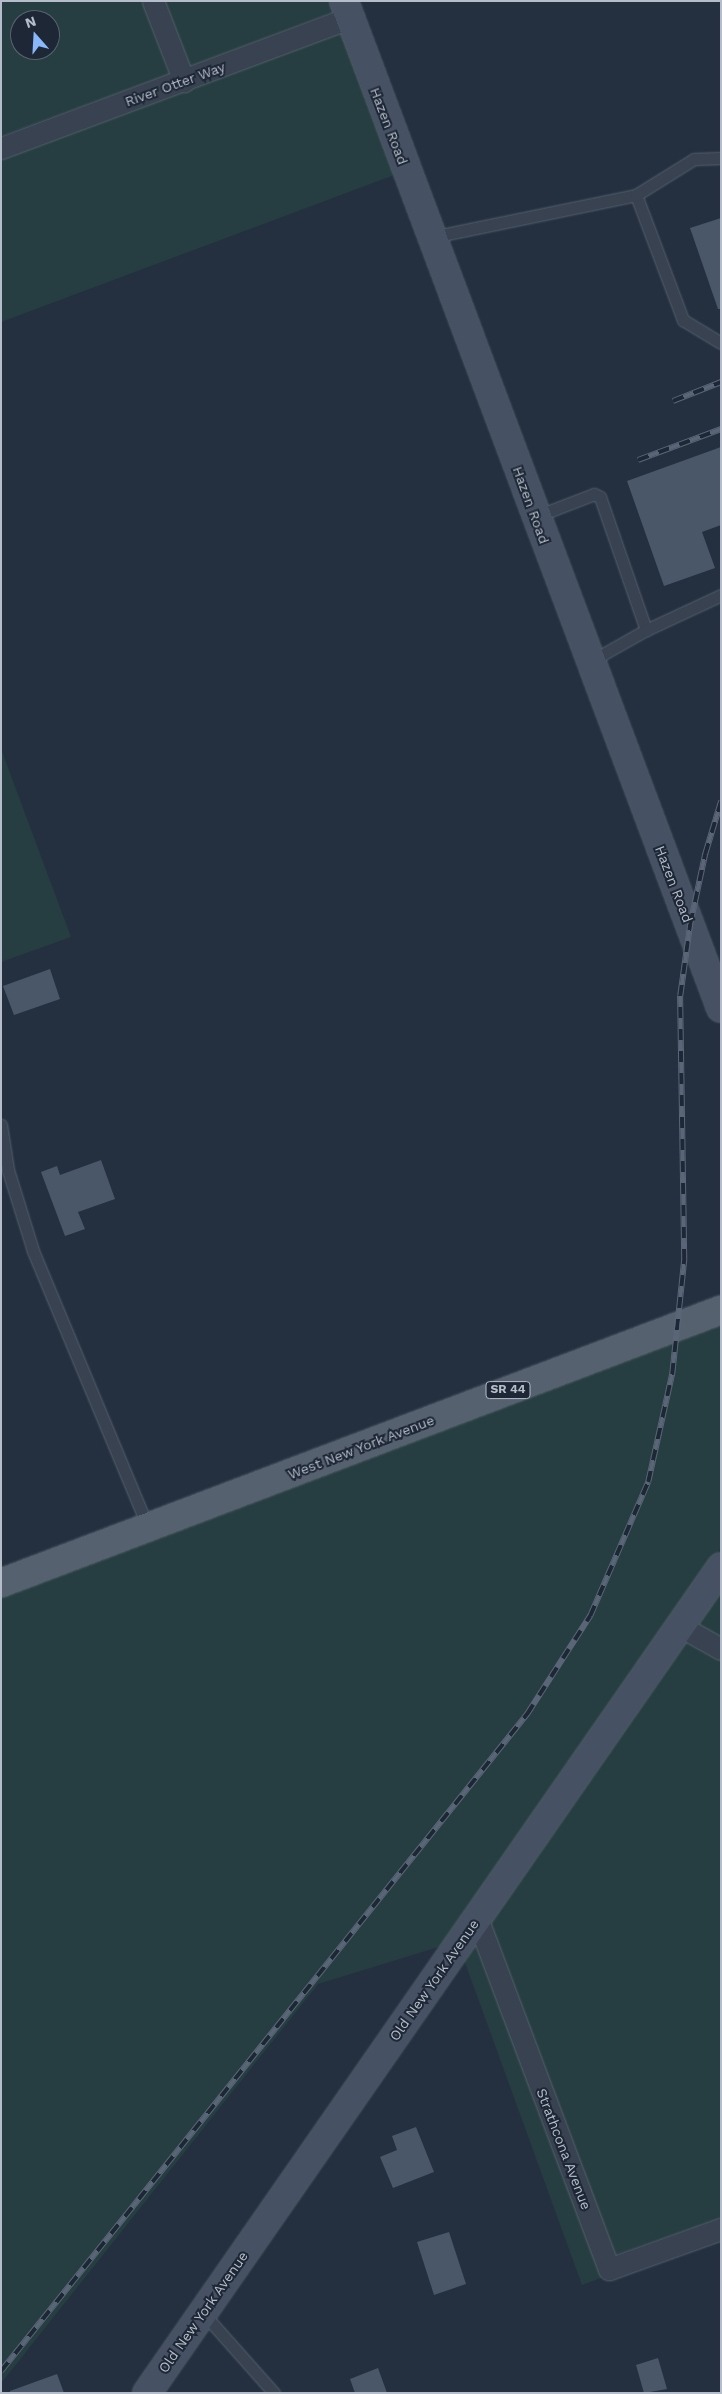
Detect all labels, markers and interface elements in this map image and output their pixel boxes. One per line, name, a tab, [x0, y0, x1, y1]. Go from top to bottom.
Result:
north arrow	[10, 10, 60, 60]
text: N	[23, 13, 38, 31]
street label: River Otter Way	[122, 58, 228, 110]
street label: Hazen Road	[367, 85, 411, 167]
street label: Hazen Road	[509, 464, 553, 546]
street label: Hazen Road	[652, 843, 696, 925]
road number: SR 44	[486, 1380, 530, 1400]
street label: West New York Avenue	[285, 1411, 437, 1483]
street label: Old New York Avenue	[385, 1915, 483, 2045]
street label: Strathcona Avenue	[533, 2085, 595, 2213]
street label: Old New York Avenue	[154, 2247, 252, 2377]

